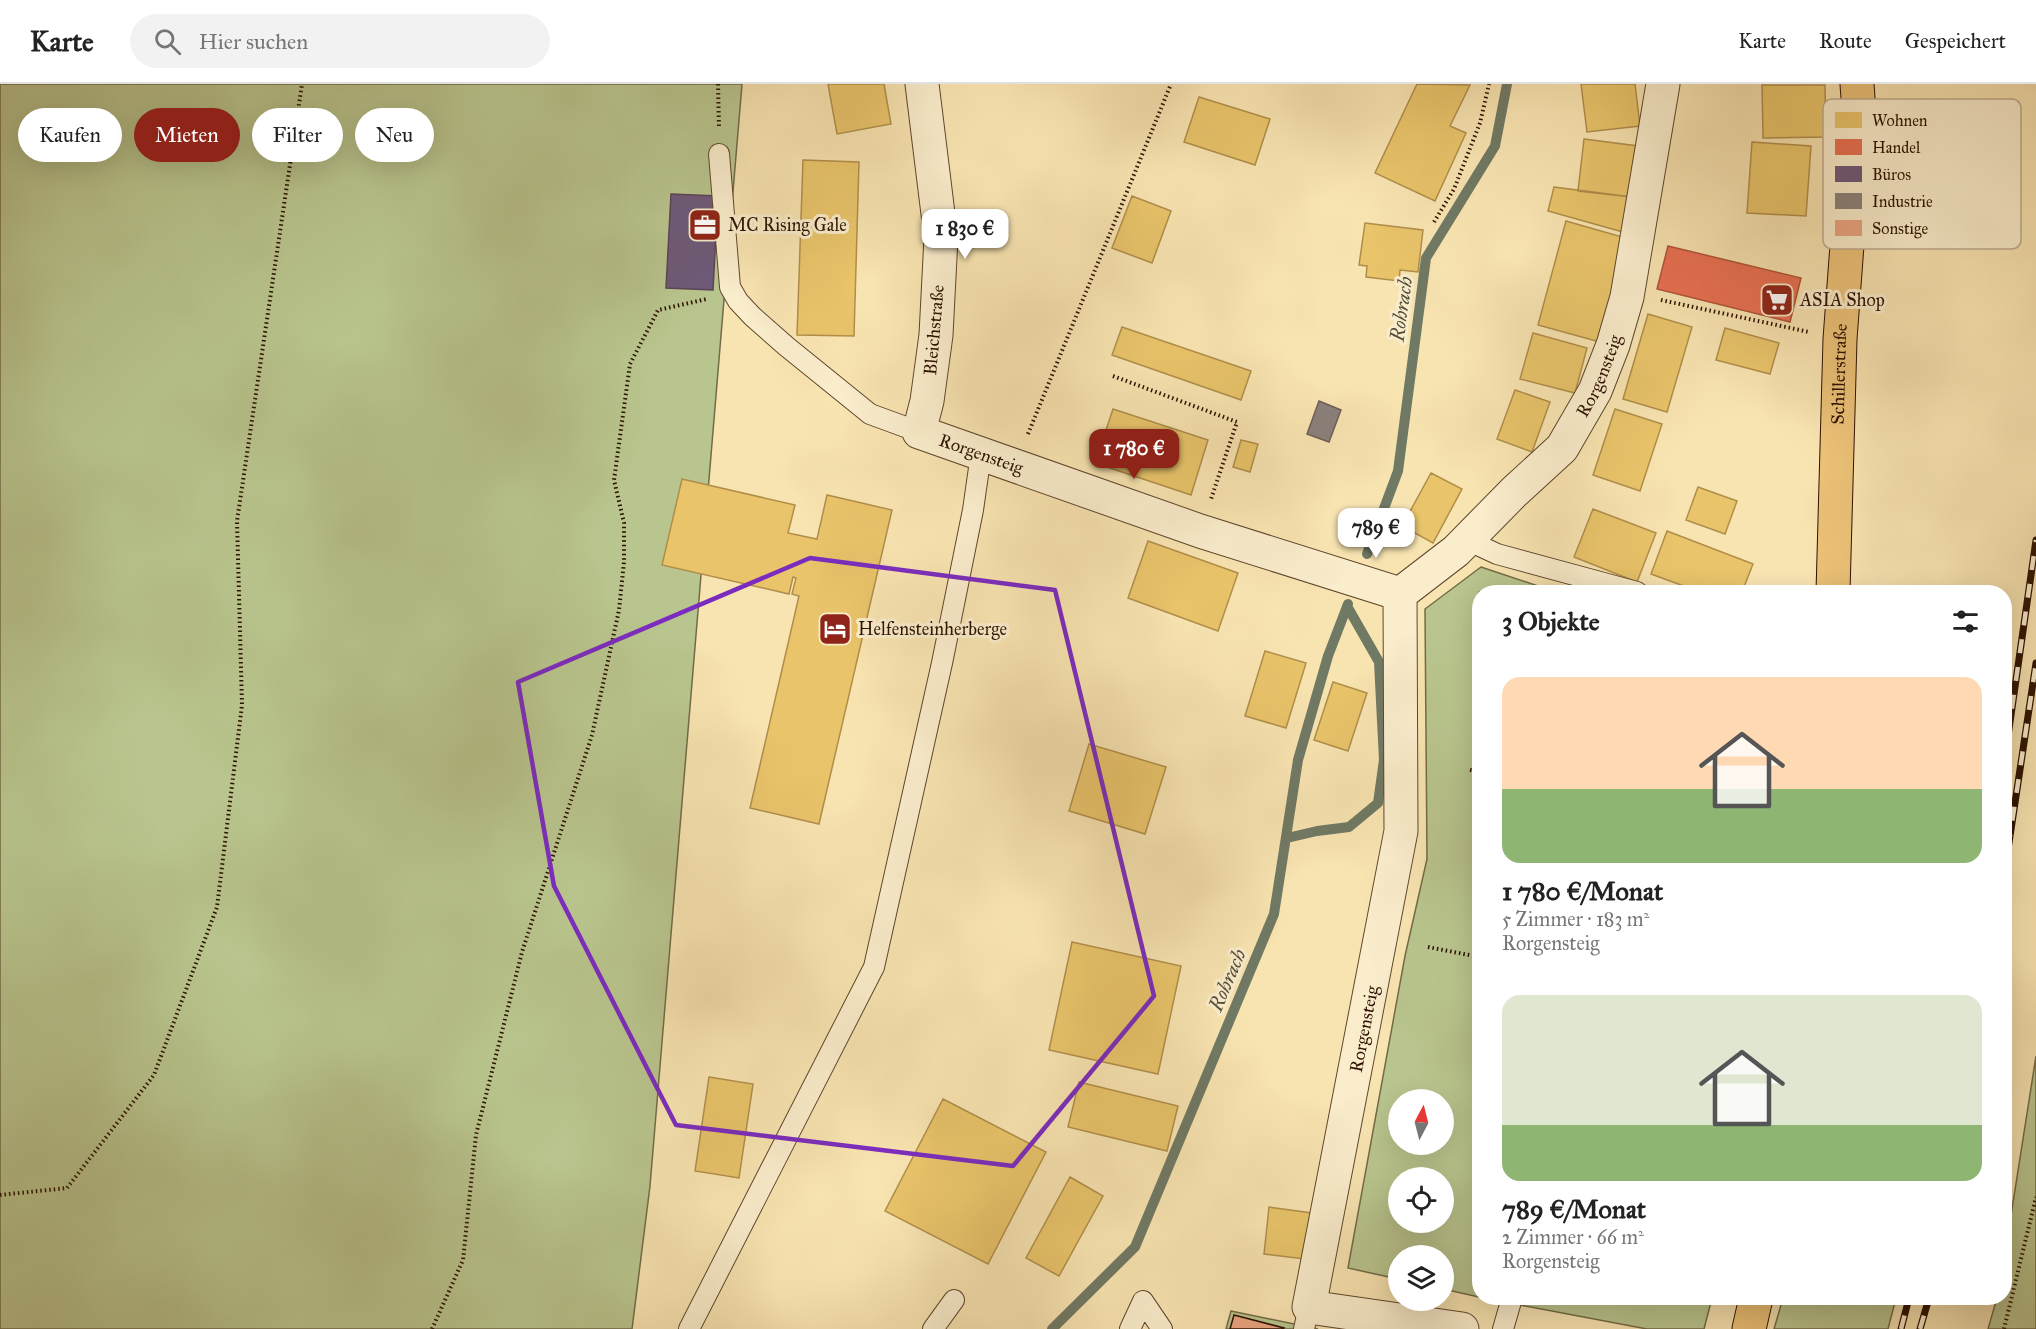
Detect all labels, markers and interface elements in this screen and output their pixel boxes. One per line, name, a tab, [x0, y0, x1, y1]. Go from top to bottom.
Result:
search box	[130, 14, 550, 68]
text: Karte	[30, 24, 94, 59]
icon: search	[151, 25, 184, 58]
text: Hier suchen	[199, 28, 308, 55]
text: Karte	[1738, 28, 1786, 54]
text: Route	[1819, 28, 1872, 54]
text: Gespeichert	[1905, 28, 2006, 54]
legend	[1823, 99, 2021, 249]
chip: Kaufen	[18, 108, 122, 162]
chip: Mieten	[134, 108, 240, 162]
chip: Filter	[252, 108, 343, 162]
chip: Neu	[355, 108, 434, 162]
text: Wohnen	[1872, 111, 1928, 130]
text: Handel	[1872, 138, 1921, 157]
text: Büros	[1872, 165, 1911, 184]
text: Industrie	[1872, 192, 1933, 211]
office icon: MC Rising Gale	[687, 207, 723, 243]
pin: 1 830 €	[910, 209, 1020, 260]
place label: MC Rising Gale	[728, 214, 847, 237]
text: 1 830 €	[936, 216, 994, 240]
text: Sonstige	[1872, 219, 1928, 239]
water label: Rohrach	[1384, 275, 1417, 344]
supermarket icon: ASIA Shop	[1759, 282, 1795, 318]
street label: Bleichstraße	[919, 284, 949, 376]
place label: ASIA Shop	[1799, 289, 1885, 311]
street label: Schillerstraße	[1827, 323, 1852, 425]
street label: Rorgensteig	[1571, 332, 1628, 421]
street label: Rorgensteig	[936, 429, 1027, 480]
pin: 1 780 €	[1079, 429, 1189, 480]
text: 1 780 €	[1103, 436, 1165, 460]
pin: 789 €	[1334, 508, 1418, 559]
text: 789 €	[1352, 515, 1400, 539]
text: 3 Objekte	[1502, 605, 1600, 637]
icon: filters	[1949, 605, 1982, 638]
hotel icon: Helfensteinherberge	[817, 611, 853, 647]
place label: Helfensteinherberge	[858, 618, 1007, 641]
icon: home	[1688, 716, 1796, 824]
text: 1 780 €/Monat	[1502, 875, 1663, 907]
text: 5 Zimmer · 183 m²	[1502, 907, 1649, 931]
text: Rorgensteig	[1502, 931, 1600, 955]
water label: Rohrach	[1203, 945, 1251, 1016]
street label: Rorgensteig	[1345, 983, 1384, 1074]
icon: home	[1688, 1034, 1796, 1142]
north arrow	[1388, 1089, 1454, 1155]
map controls	[1388, 1089, 1454, 1311]
button: locate	[1388, 1167, 1454, 1233]
text: 789 €/Monat	[1502, 1193, 1646, 1225]
text: 2 Zimmer · 66 m²	[1502, 1225, 1644, 1249]
button: layers	[1388, 1245, 1454, 1311]
text: Rorgensteig	[1502, 1249, 1600, 1273]

